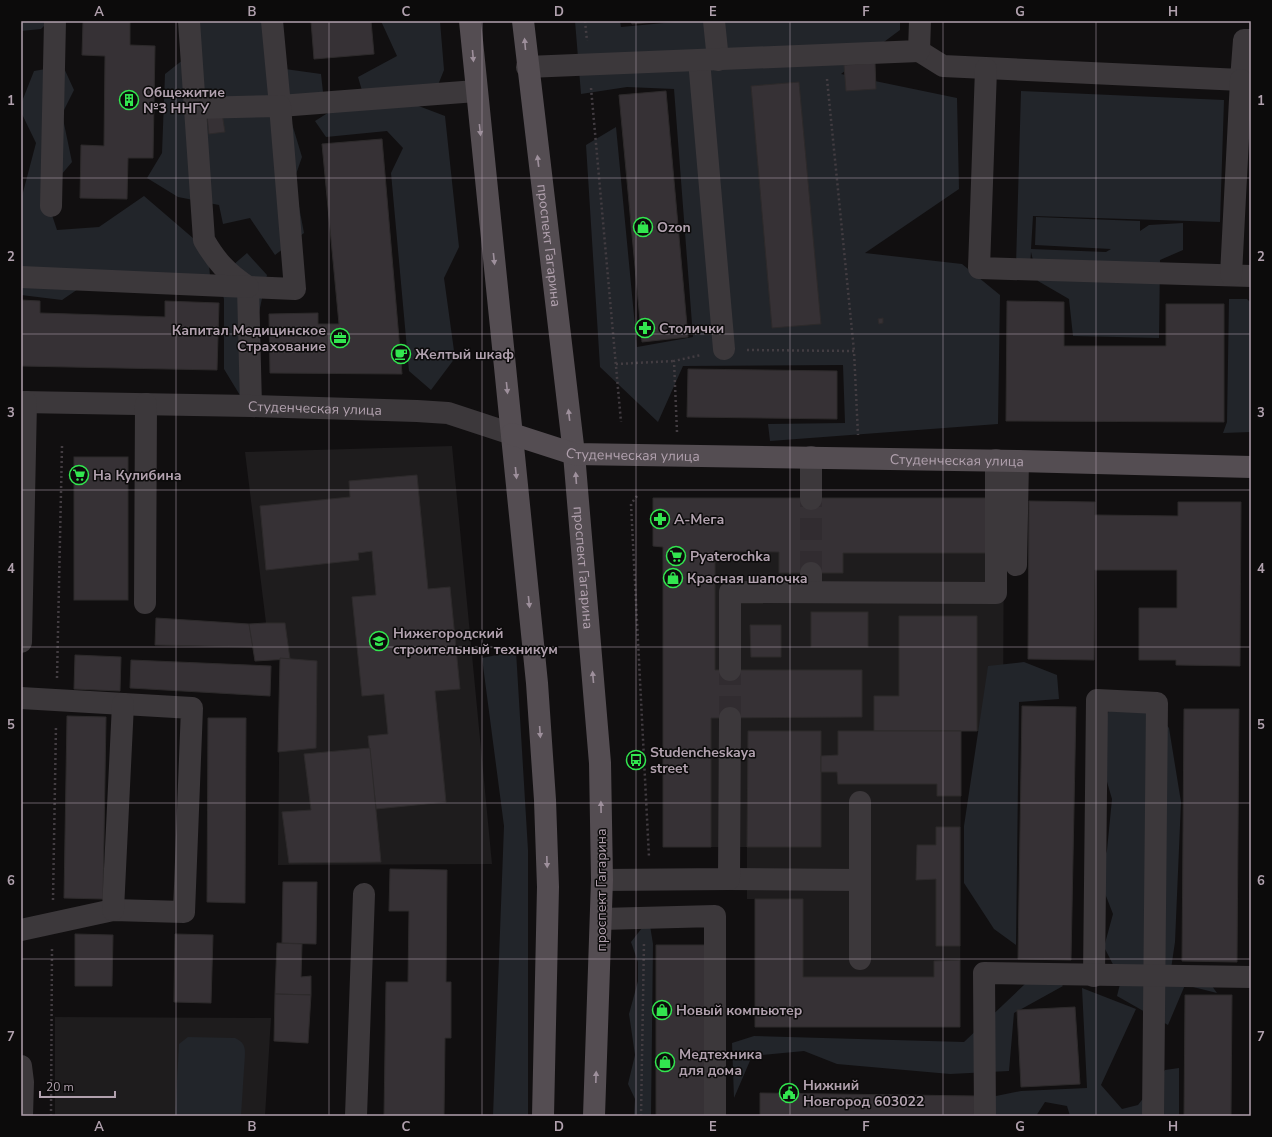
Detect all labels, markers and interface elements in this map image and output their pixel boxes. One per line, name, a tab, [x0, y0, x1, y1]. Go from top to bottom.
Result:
text: A	[94, 3, 104, 21]
text: B	[248, 3, 257, 21]
text: C	[402, 3, 411, 21]
text: D	[554, 3, 564, 21]
text: E	[709, 3, 717, 21]
text: F	[862, 3, 870, 21]
text: G	[1015, 3, 1025, 21]
text: H	[1168, 3, 1178, 21]
one-way arrow	[521, 38, 528, 50]
one-way arrow	[470, 50, 477, 62]
place label: Общежитие №3 ННГУ	[143, 83, 225, 118]
building icon: Общежитие №3 ННГУ	[118, 89, 140, 111]
text: 1	[7, 92, 15, 110]
text: 1	[1257, 92, 1265, 110]
one-way arrow	[477, 123, 484, 136]
one-way arrow	[535, 155, 542, 167]
street label: проспект Гагарина	[533, 183, 566, 308]
shop icon: Ozon	[632, 216, 654, 238]
place label: Ozon	[657, 218, 691, 237]
text: 2	[7, 248, 15, 266]
text: 2	[1257, 248, 1265, 266]
one-way arrow	[490, 253, 497, 265]
pharmacy icon: Столички	[634, 317, 656, 339]
place label: Столички	[659, 319, 724, 338]
place label: Капитал Медицинское Страхование	[172, 321, 326, 356]
office icon: Капитал Медицинское Страхование	[329, 327, 351, 349]
cafe icon: Желтый шкаф	[390, 343, 412, 365]
place label: Желтый шкаф	[415, 345, 514, 364]
one-way arrow	[504, 382, 510, 394]
street label: Студенческая улица	[248, 396, 382, 419]
text: 3	[7, 404, 15, 422]
text: 3	[1257, 404, 1265, 422]
one-way arrow	[566, 409, 572, 421]
street label: Студенческая улица	[563, 442, 700, 465]
street label: Студенческая улица	[890, 449, 1024, 471]
supermarket icon: На Кулибина	[68, 464, 90, 486]
place label: На Кулибина	[93, 466, 182, 485]
one-way arrow	[512, 467, 519, 479]
one-way arrow	[572, 472, 579, 484]
street label: проспект Гагарина	[569, 505, 598, 630]
pharmacy icon: А-Мега	[649, 508, 671, 530]
place label: А-Мега	[674, 510, 724, 529]
supermarket icon: Pyaterochka	[665, 545, 687, 567]
place label: Pyaterochka	[690, 547, 770, 566]
text: 4	[7, 560, 15, 578]
text: 4	[1257, 560, 1265, 578]
shop icon: Красная шапочка	[662, 567, 684, 589]
place label: Красная шапочка	[687, 569, 808, 588]
one-way arrow	[525, 596, 532, 608]
place label: Нижегородский строительный техникум	[393, 624, 558, 659]
school or university icon: Нижегородский строительный техникум	[368, 630, 390, 652]
one-way arrow	[589, 671, 596, 683]
text: 5	[7, 716, 15, 734]
text: 5	[1257, 716, 1265, 734]
one-way arrow	[537, 726, 544, 738]
place label: Studencheskaya street	[650, 743, 756, 778]
bus stop icon: Studencheskaya street	[625, 749, 647, 771]
one-way arrow	[598, 800, 604, 813]
street label: проспект Гагарина	[592, 828, 611, 952]
one-way arrow	[544, 856, 550, 869]
text: 6	[7, 872, 15, 890]
text: 6	[1257, 872, 1265, 890]
shop icon: Новый компьютер	[651, 999, 673, 1021]
place label: Новый компьютер	[676, 1001, 802, 1020]
text: 7	[7, 1028, 15, 1046]
text: 7	[1257, 1028, 1265, 1046]
place label: Медтехника для дома	[679, 1045, 762, 1080]
shop icon: Медтехника для дома	[654, 1051, 676, 1073]
one-way arrow	[592, 1071, 599, 1083]
scale bar	[40, 1073, 115, 1099]
place label: Нижний Новгород 603022	[803, 1076, 924, 1111]
text: 20 m	[46, 1079, 74, 1095]
public building icon: Нижний Новгород 603022	[778, 1082, 800, 1104]
text: A	[94, 1118, 104, 1136]
text: B	[248, 1118, 257, 1136]
text: C	[402, 1118, 411, 1136]
text: D	[554, 1118, 564, 1136]
text: E	[709, 1118, 717, 1136]
text: F	[862, 1118, 870, 1136]
text: G	[1015, 1118, 1025, 1136]
text: H	[1168, 1118, 1178, 1136]

